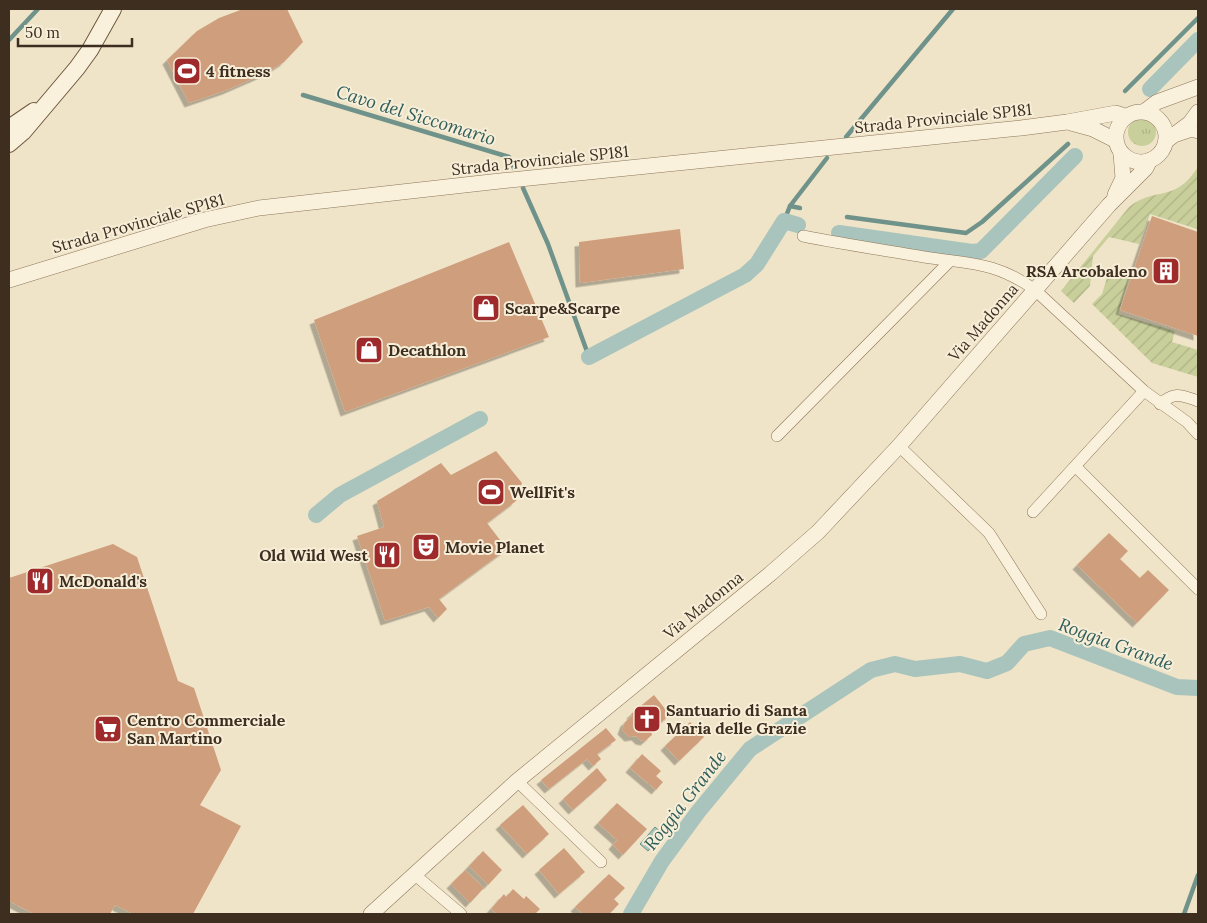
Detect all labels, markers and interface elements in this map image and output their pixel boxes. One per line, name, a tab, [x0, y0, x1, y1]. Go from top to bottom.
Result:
scale bar	[18, 15, 131, 47]
text: 50 m	[25, 23, 60, 42]
sports icon: 4 fitness	[172, 56, 202, 86]
place label: 4 fitness	[206, 61, 271, 81]
water label: Cavo del Siccomario	[333, 80, 499, 150]
street label: Strada Provinciale SP181	[853, 99, 1033, 137]
street label: Strada Provinciale SP181	[450, 141, 630, 179]
street label: Strada Provinciale SP181	[50, 189, 227, 257]
building icon: RSA Arcobaleno	[1151, 256, 1181, 286]
place label: RSA Arcobaleno	[1026, 261, 1147, 281]
street label: Via Madonna	[943, 279, 1022, 366]
shop icon: Scarpe&Scarpe	[471, 293, 501, 323]
place label: Scarpe&Scarpe	[505, 298, 620, 318]
shop icon: Decathlon	[354, 335, 384, 365]
place label: Decathlon	[388, 340, 466, 360]
sports icon: WellFit's	[476, 477, 506, 507]
place label: WellFit's	[510, 482, 575, 502]
theatre icon: Movie Planet	[411, 532, 441, 562]
place label: Movie Planet	[445, 537, 545, 557]
restaurant icon: Old Wild West	[372, 540, 402, 570]
place label: Old Wild West	[259, 545, 368, 565]
restaurant icon: McDonald's	[25, 566, 55, 596]
street label: Via Madonna	[658, 567, 747, 644]
place label: McDonald's	[59, 571, 147, 591]
water label: Roggia Grande	[1055, 613, 1177, 675]
place label: Santuario di Santa Maria delle Grazie	[666, 700, 808, 738]
church icon: Santuario di Santa Maria delle Grazie	[632, 704, 662, 734]
place label: Centro Commerciale San Martino	[127, 710, 286, 748]
supermarket icon: Centro Commerciale San Martino	[93, 714, 123, 744]
water label: Roggia Grande	[639, 745, 731, 855]

